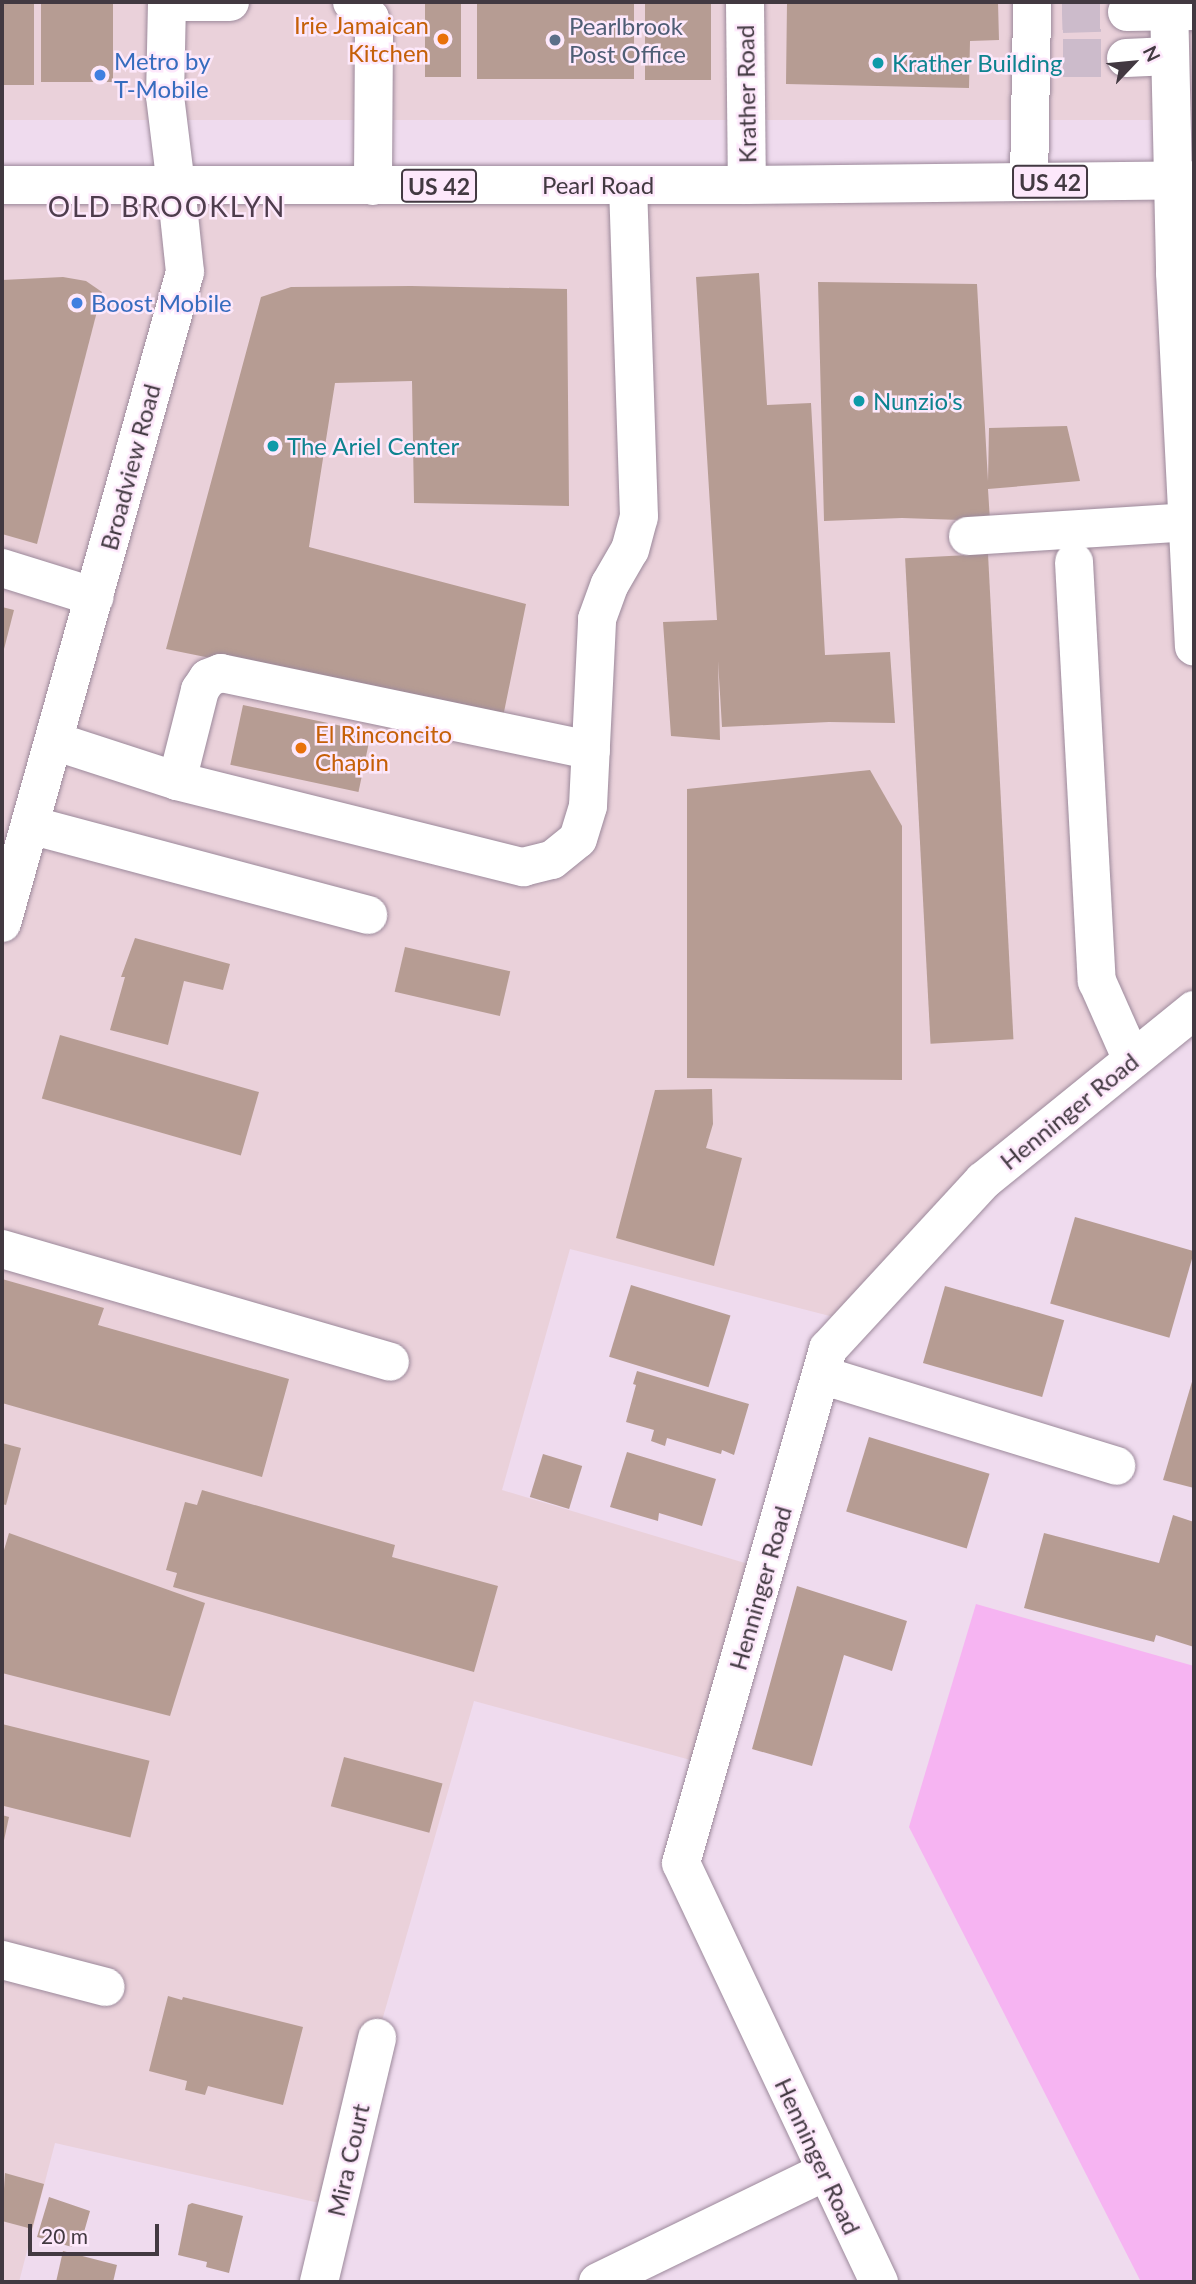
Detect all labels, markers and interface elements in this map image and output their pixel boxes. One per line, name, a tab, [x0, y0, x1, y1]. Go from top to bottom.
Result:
place label: Irie Jamaican Kitchen	[293, 11, 429, 67]
place label: Pearlbrook Post Office	[569, 12, 686, 68]
street label: Krather Road	[730, 24, 762, 164]
north arrow	[1098, 28, 1168, 98]
marker: Irie Jamaican Kitchen	[435, 31, 451, 47]
marker: Pearlbrook Post Office	[547, 32, 563, 48]
text: N	[1139, 42, 1166, 65]
place label: Metro by T-Mobile	[114, 47, 211, 103]
place label: Krather Building	[892, 49, 1063, 77]
marker: Krather Building	[870, 55, 886, 71]
marker: Metro by T-Mobile	[92, 67, 108, 83]
road number: US 42	[1012, 162, 1088, 202]
road number: US 42	[400, 167, 478, 206]
street label: Pearl Road	[542, 171, 654, 199]
district label: OLD BROOKLYN	[49, 189, 285, 223]
place label: Boost Mobile	[91, 289, 232, 317]
marker: Boost Mobile	[69, 295, 85, 311]
street label: Broadview Road	[94, 380, 166, 554]
place label: Nunzio's	[873, 387, 963, 415]
marker: Nunzio's	[851, 393, 867, 409]
place label: The Ariel Center	[287, 432, 460, 460]
marker: The Ariel Center	[265, 438, 281, 454]
place label: El Rinconcito Chapin	[315, 720, 452, 776]
marker: El Rinconcito Chapin	[293, 740, 309, 756]
street label: Henninger Road	[994, 1046, 1144, 1176]
street label: Henninger Road	[723, 1503, 797, 1673]
street label: Henninger Road	[769, 2073, 867, 2239]
street label: Mira Court	[321, 2101, 375, 2219]
scale bar	[32, 2210, 163, 2254]
text: 20 m	[41, 2223, 88, 2248]

